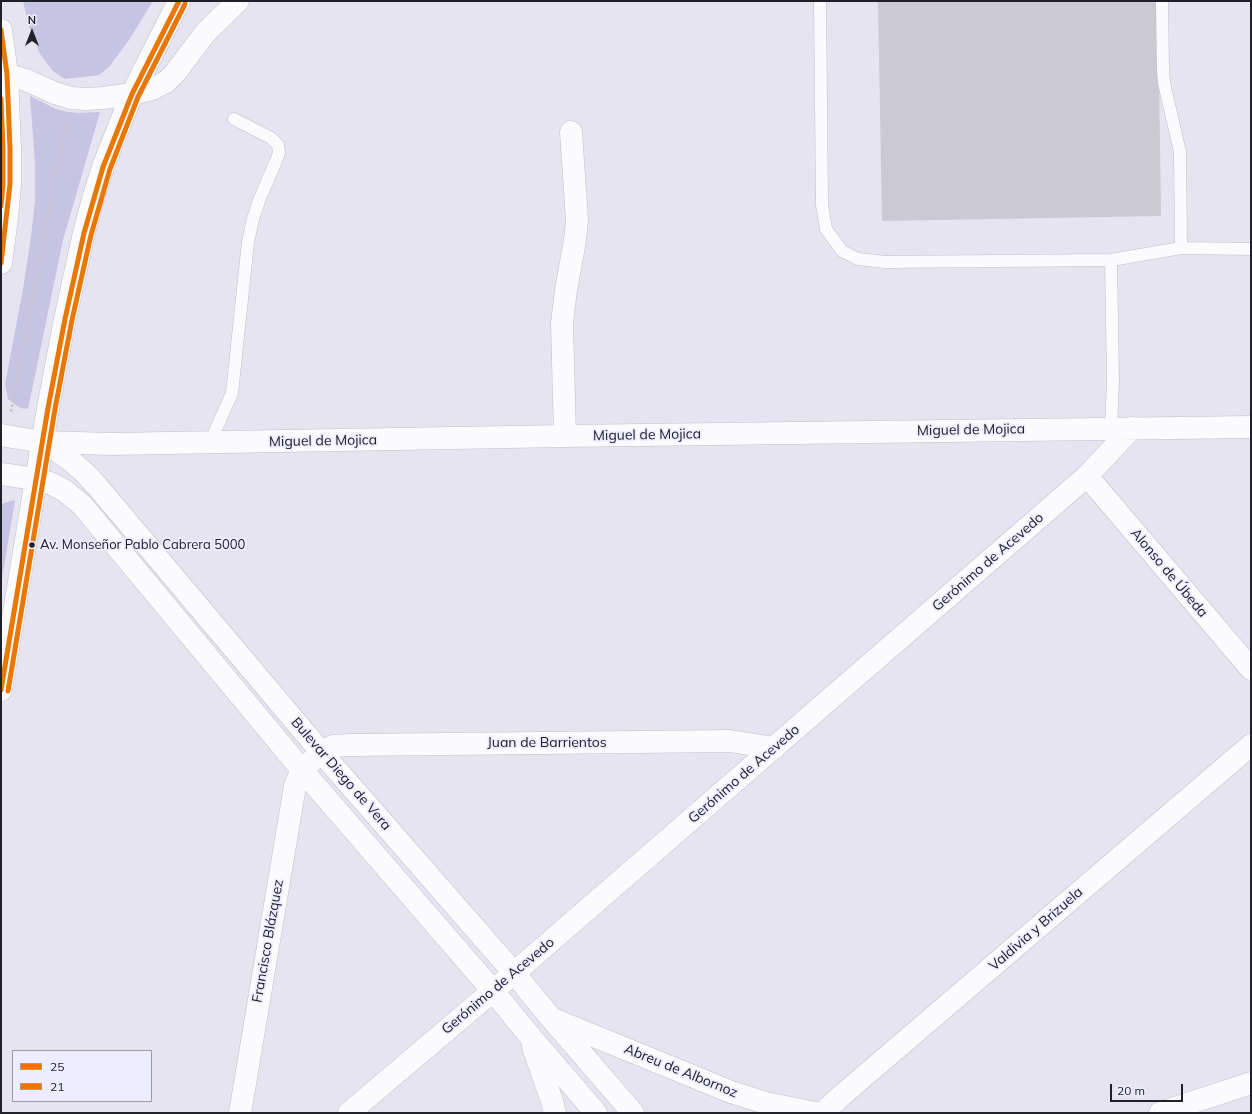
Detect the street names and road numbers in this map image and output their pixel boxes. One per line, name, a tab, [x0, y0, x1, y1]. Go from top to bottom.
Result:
street label: Miguel de Mojica	[917, 421, 1025, 439]
street label: Miguel de Mojica	[593, 426, 701, 444]
street label: Miguel de Mojica	[269, 432, 377, 450]
street label: Gerónimo de Acevedo	[929, 509, 1047, 615]
street label: Alonso de Úbeda	[1127, 525, 1211, 621]
street label: Bulevar Diego de Vera	[287, 714, 395, 834]
street label: Gerónimo de Acevedo	[685, 721, 803, 827]
street label: Juan de Barrientos	[487, 735, 607, 751]
street label: Francisco Blázquez	[249, 878, 287, 1004]
street label: Valdivia y Brizuela	[986, 884, 1086, 974]
street label: Gerónimo de Acevedo	[438, 934, 558, 1038]
street label: Abreu de Albornoz	[622, 1041, 740, 1101]

